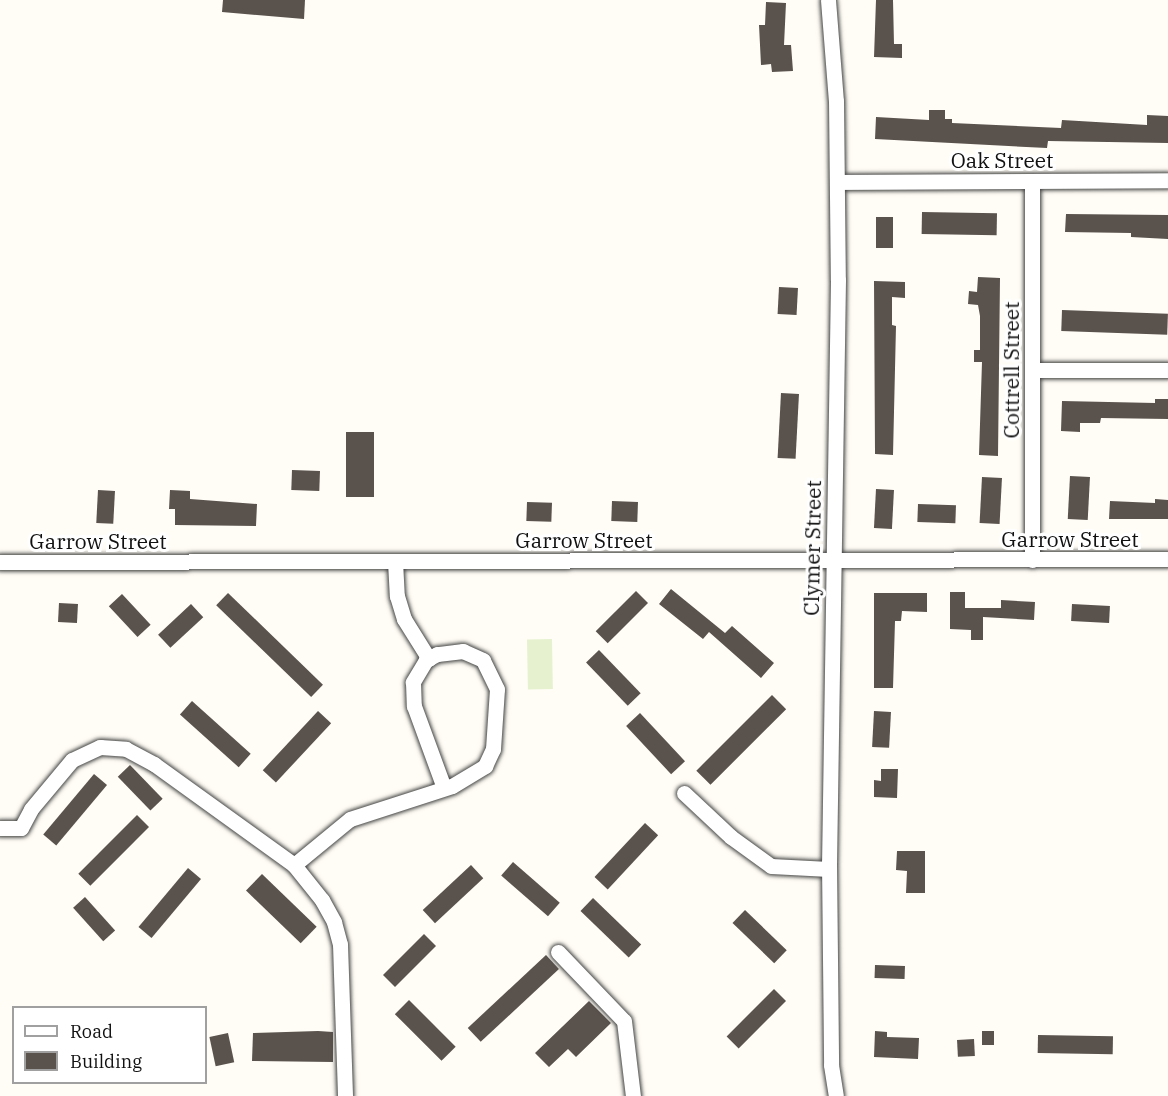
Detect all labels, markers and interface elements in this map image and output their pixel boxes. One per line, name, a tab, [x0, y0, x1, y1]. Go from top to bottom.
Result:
street label: Oak Street	[951, 147, 1053, 173]
street label: Cottrell Street	[998, 302, 1024, 438]
street label: Clymer Street	[798, 480, 826, 616]
street label: Garrow Street	[1001, 526, 1139, 552]
street label: Garrow Street	[515, 527, 653, 553]
street label: Garrow Street	[29, 528, 167, 554]
legend	[12, 1006, 207, 1084]
text: Road	[70, 1020, 113, 1043]
text: Building	[70, 1050, 142, 1073]

